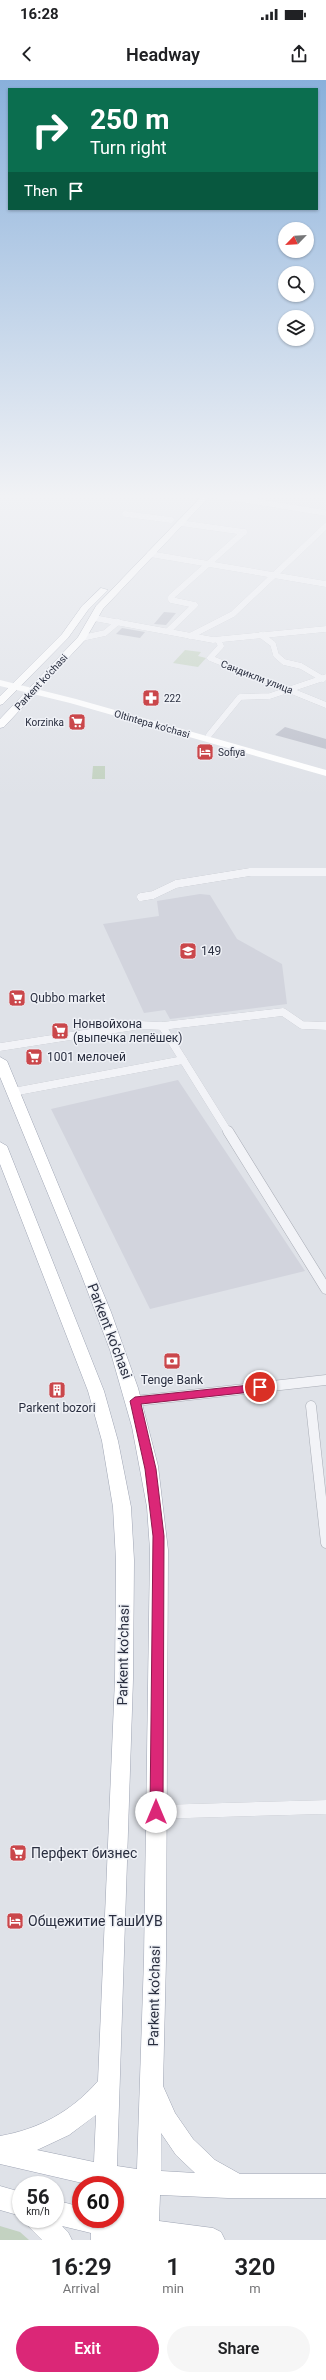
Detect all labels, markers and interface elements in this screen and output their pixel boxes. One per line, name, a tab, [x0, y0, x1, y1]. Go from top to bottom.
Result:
text: 16:28	[20, 5, 59, 23]
icon: back	[16, 43, 38, 65]
icon: share	[288, 43, 310, 65]
text: Headway	[126, 44, 200, 65]
text: 250 m	[90, 103, 169, 136]
icon: right	[24, 104, 76, 156]
text: Turn right	[90, 137, 167, 158]
icon: arrive	[65, 180, 87, 202]
text: Then	[24, 182, 57, 200]
north arrow	[278, 222, 314, 258]
map controls	[278, 222, 314, 346]
button: search	[278, 266, 314, 302]
button: layers	[278, 310, 314, 346]
street label: Parkent ko'chasi	[12, 652, 70, 712]
street label: Сандикли улица	[219, 658, 295, 696]
pharmacy icon: 222	[141, 688, 161, 708]
place label: 222	[164, 693, 181, 704]
street label: Oltintepa ko'chasi	[113, 708, 191, 740]
supermarket icon: Korzinka	[67, 712, 87, 732]
place label: Korzinka	[25, 717, 64, 728]
hotel icon: Sofiya	[195, 742, 215, 762]
place label: Sofiya	[218, 747, 245, 758]
school or university icon: 149	[178, 941, 198, 961]
place label: 149	[201, 944, 221, 958]
supermarket icon: Qubbo market	[7, 988, 27, 1008]
place label: Qubbo market	[30, 991, 106, 1005]
place label: Нонвойхона (выпечка лепёшек)	[73, 1017, 182, 1045]
supermarket icon: Нонвойхона (выпечка лепёшек)	[50, 1021, 70, 1041]
supermarket icon: 1001 мелочей	[24, 1047, 44, 1067]
place label: 1001 мелочей	[47, 1050, 126, 1064]
street label: Parkent ko'chasi	[84, 1281, 136, 1381]
bank icon: Tenge Bank	[162, 1351, 182, 1371]
pin	[243, 1370, 277, 1404]
place label: Tenge Bank	[141, 1373, 204, 1387]
icon: arrive	[249, 1376, 271, 1398]
building icon: Parkent bozori	[47, 1380, 67, 1400]
place label: Parkent bozori	[18, 1401, 96, 1415]
street label: Parkent ko'chasi	[114, 1604, 132, 1706]
position arrow	[135, 1791, 177, 1833]
supermarket icon: Перфект бизнес	[8, 1843, 28, 1863]
place label: Перфект бизнес	[31, 1845, 137, 1861]
hotel icon: Общежитие ТашИУВ	[5, 1911, 25, 1931]
place label: Общежитие ТашИУВ	[28, 1913, 163, 1929]
street label: Parkent ko'chasi	[145, 1945, 163, 2047]
speed limit sign: 60	[72, 2176, 124, 2228]
text: 56	[27, 2185, 49, 2209]
text: km/h	[26, 2206, 50, 2217]
text: 16:29	[50, 2253, 112, 2281]
text: 1	[166, 2253, 180, 2281]
text: 320	[234, 2253, 276, 2281]
text: Arrival	[63, 2281, 100, 2296]
text: min	[162, 2281, 184, 2296]
text: m	[249, 2281, 261, 2296]
button: Exit	[16, 2326, 159, 2372]
button: Share	[167, 2326, 310, 2372]

